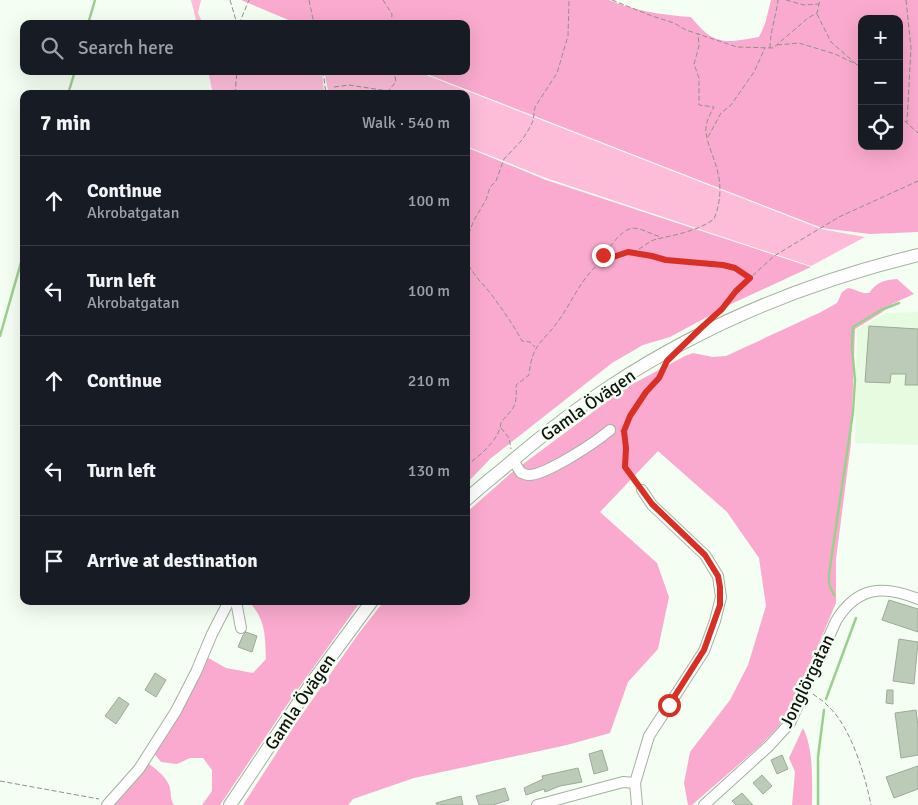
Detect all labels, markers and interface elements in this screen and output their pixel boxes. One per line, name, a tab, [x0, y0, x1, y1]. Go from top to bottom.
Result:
map controls	[858, 15, 903, 150]
button: +	[858, 15, 903, 60]
search box	[20, 20, 470, 75]
icon: search	[38, 34, 66, 62]
text: Search here	[78, 36, 174, 60]
button: −	[858, 60, 903, 105]
button: locate	[858, 105, 903, 150]
text: 7 min	[40, 110, 91, 136]
text: Walk · 540 m	[362, 113, 450, 133]
text: Continue	[87, 179, 162, 203]
icon: ahead	[40, 187, 68, 215]
text: 100 m	[408, 191, 450, 211]
text: Akrobatgatan	[87, 203, 179, 223]
route end	[592, 244, 615, 267]
text: Turn left	[87, 269, 156, 293]
icon: left	[40, 277, 68, 305]
text: 100 m	[408, 281, 450, 301]
text: Akrobatgatan	[87, 293, 179, 313]
street label: Gamla Övägen	[536, 364, 640, 446]
icon: ahead	[40, 367, 68, 395]
text: Continue	[87, 369, 162, 393]
text: 210 m	[408, 371, 450, 391]
icon: left	[40, 457, 68, 485]
text: Turn left	[87, 459, 156, 483]
text: 130 m	[408, 461, 450, 481]
icon: arrive	[40, 547, 68, 575]
text: Arrive at destination	[87, 549, 258, 573]
street label: Jonglörgatan	[775, 631, 839, 731]
street label: Gamla Övägen	[260, 650, 340, 754]
route start	[658, 694, 681, 717]

